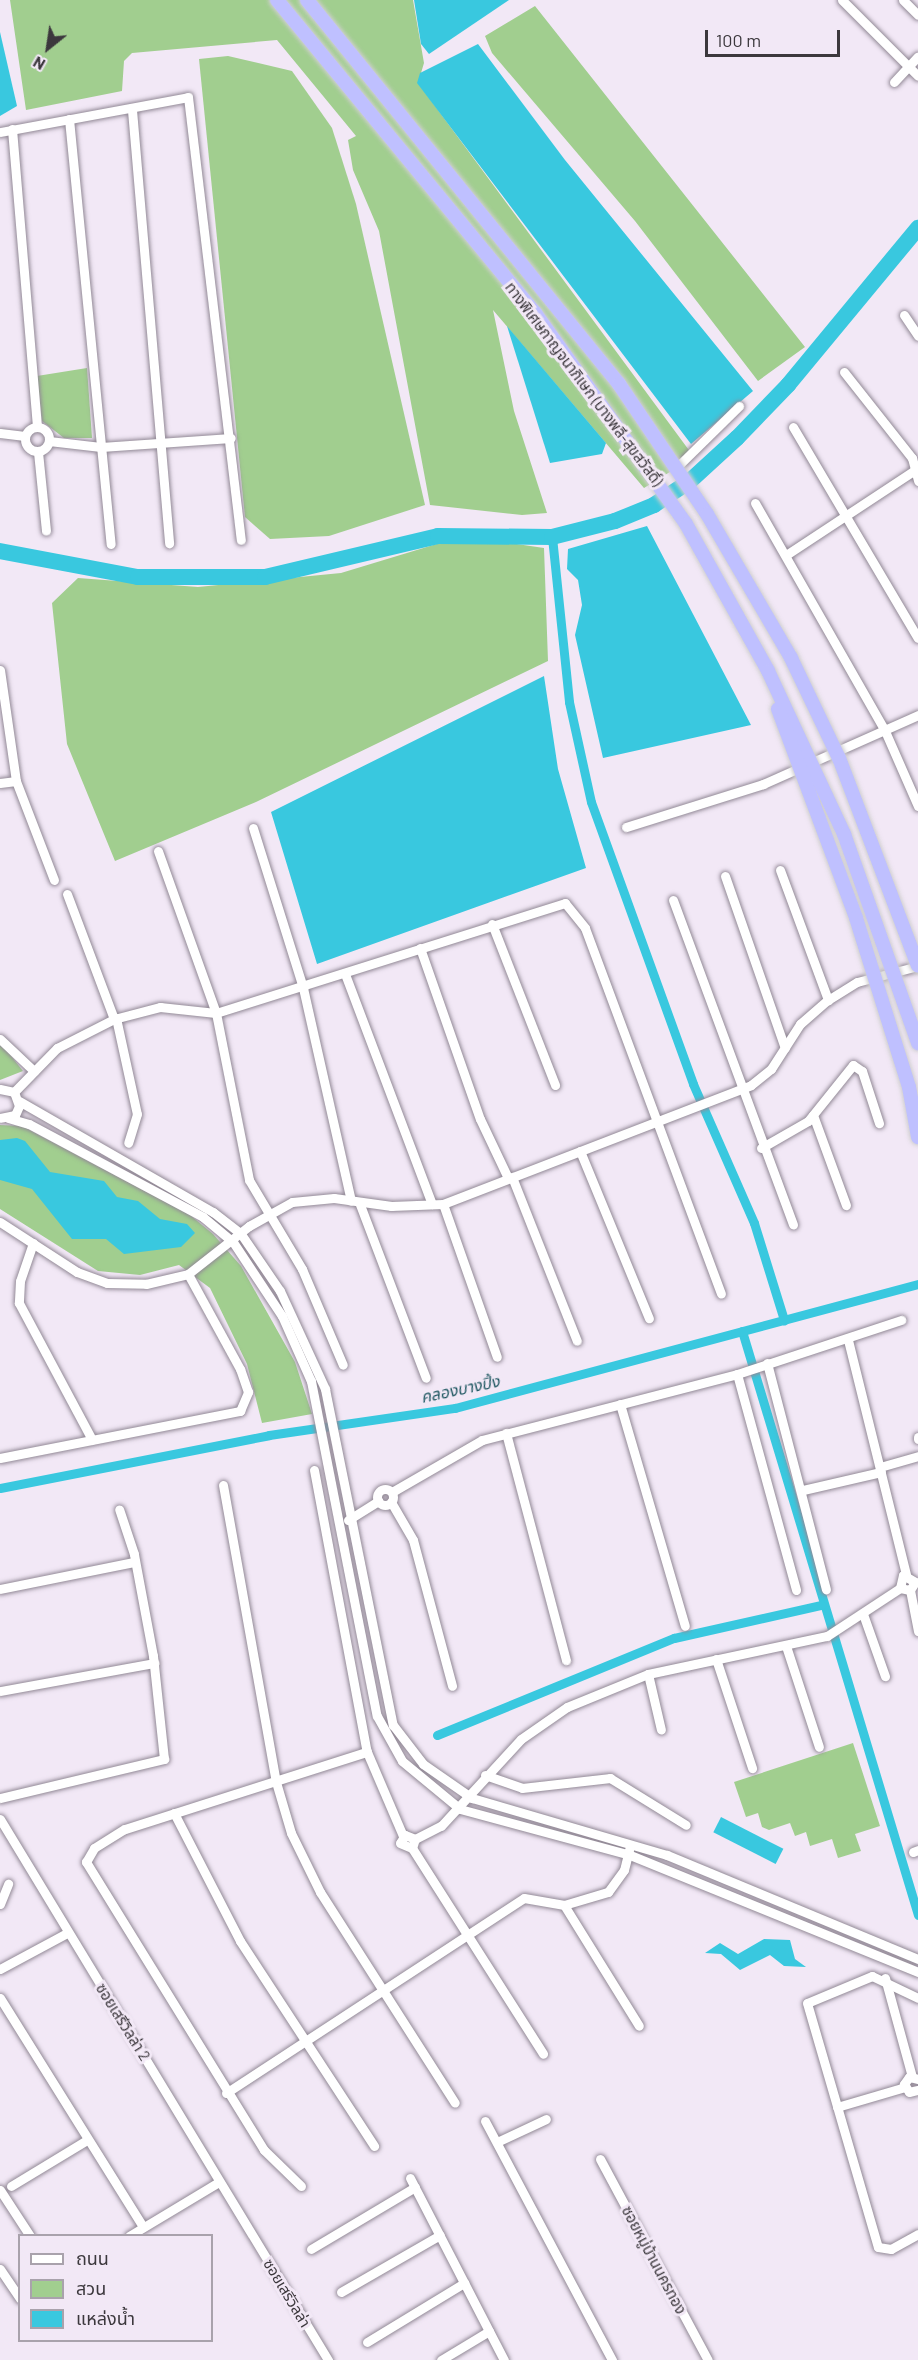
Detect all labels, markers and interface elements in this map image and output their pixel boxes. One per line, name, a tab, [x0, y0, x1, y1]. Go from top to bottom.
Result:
north arrow	[18, 18, 78, 78]
scale bar	[708, 18, 843, 56]
text: 100 m	[716, 29, 761, 51]
text: N	[29, 53, 48, 75]
street label: ทางพิเศษกาญจนาภิเษก (บางพลี-สุขสวัสดิ์)	[501, 279, 667, 489]
water label: คลองบางปิ้ง	[419, 1371, 501, 1407]
street label: ซอยเสรีวิลล่า 2	[92, 1980, 154, 2064]
street label: ซอยหมู่บ้านนครทอง	[618, 2203, 690, 2317]
legend	[18, 2234, 213, 2342]
text: ถนน	[76, 2247, 109, 2269]
street label: ซอยเสรีวิลล่า	[260, 2256, 314, 2330]
text: สวน	[76, 2277, 106, 2299]
text: แหล่งน้ำ	[76, 2307, 135, 2329]

